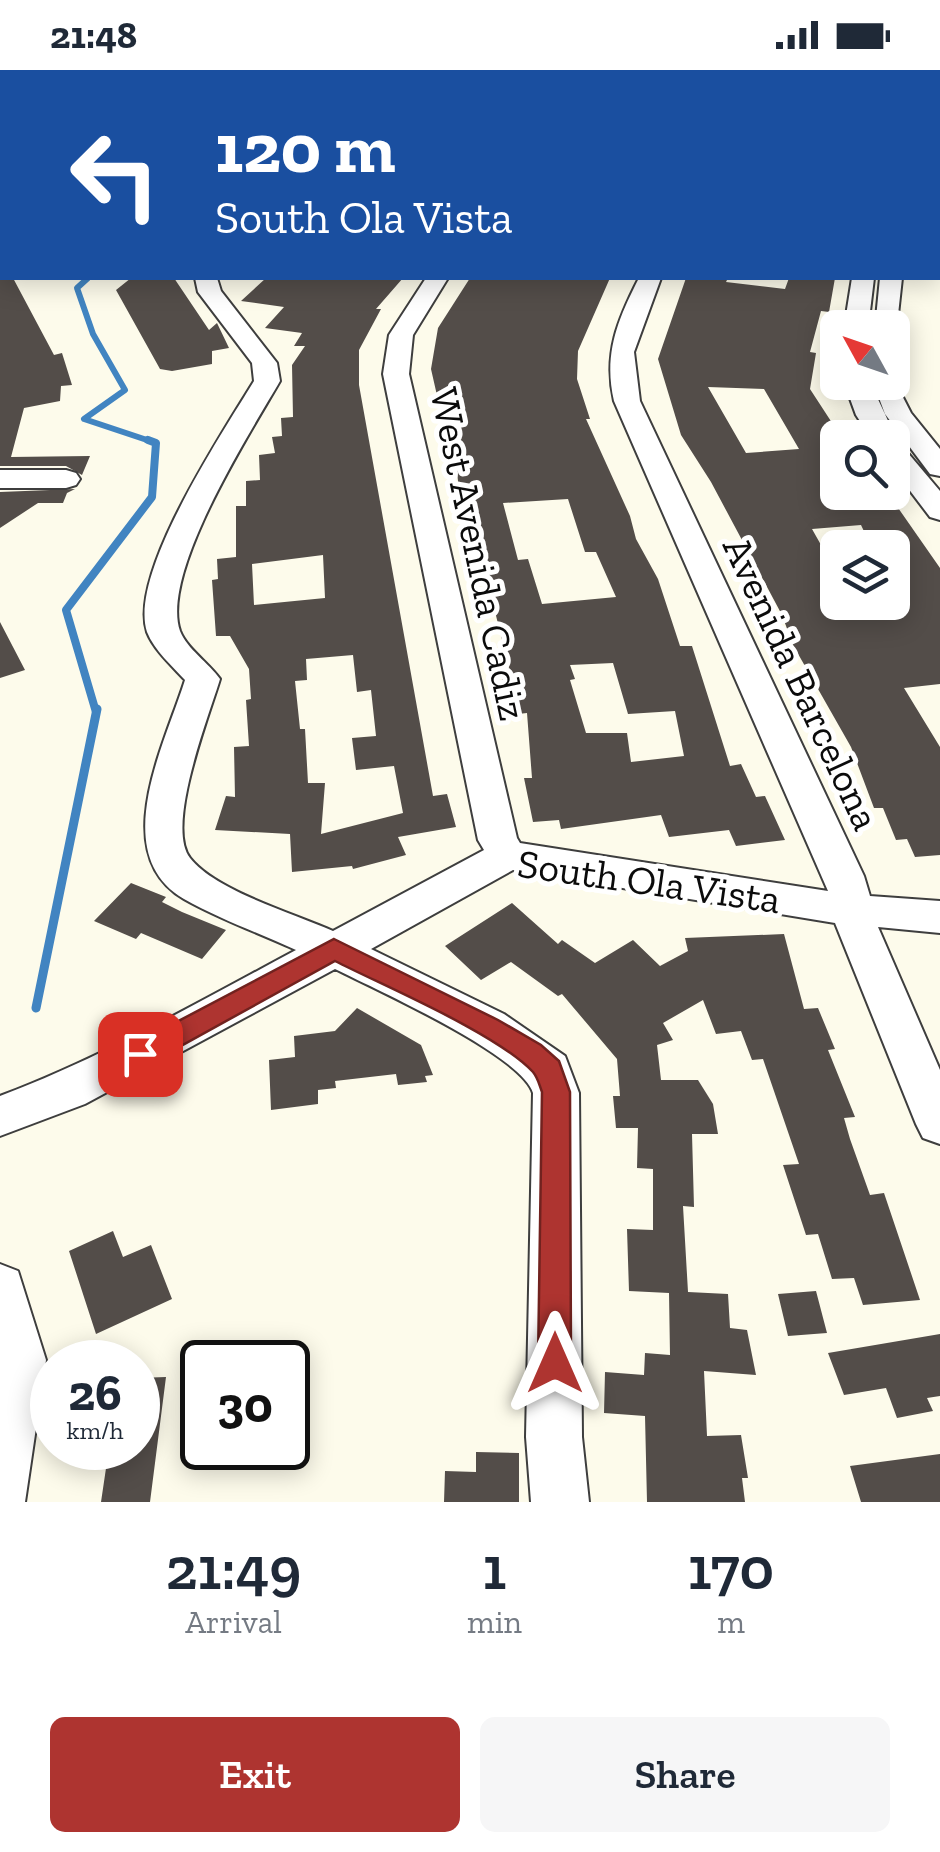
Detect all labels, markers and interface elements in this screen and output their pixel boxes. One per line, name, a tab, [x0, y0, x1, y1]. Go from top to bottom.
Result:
text: 21:48	[50, 12, 137, 58]
text: 120 m	[215, 106, 396, 190]
icon: left	[50, 110, 180, 240]
text: South Ola Vista	[215, 191, 513, 245]
north arrow	[820, 310, 910, 400]
map controls	[820, 310, 910, 620]
street label: West Avenida Cadiz	[420, 383, 538, 725]
button: search	[820, 420, 910, 510]
street label: Avenida Barcelona	[713, 529, 891, 837]
button: layers	[820, 530, 910, 620]
street label: South Ola Vista	[515, 839, 783, 923]
pin	[98, 1012, 183, 1097]
icon: arrive	[113, 1027, 168, 1082]
position arrow	[503, 1311, 607, 1415]
speed limit sign: 30	[180, 1340, 310, 1470]
text: 26	[68, 1363, 122, 1423]
text: km/h	[66, 1415, 124, 1445]
text: 21:49	[166, 1532, 301, 1604]
text: 1	[483, 1532, 506, 1604]
text: 170	[688, 1532, 774, 1604]
text: Arrival	[185, 1603, 282, 1641]
text: min	[467, 1603, 522, 1641]
text: m	[717, 1603, 745, 1641]
button: Exit	[50, 1717, 460, 1832]
button: Share	[480, 1717, 890, 1832]

